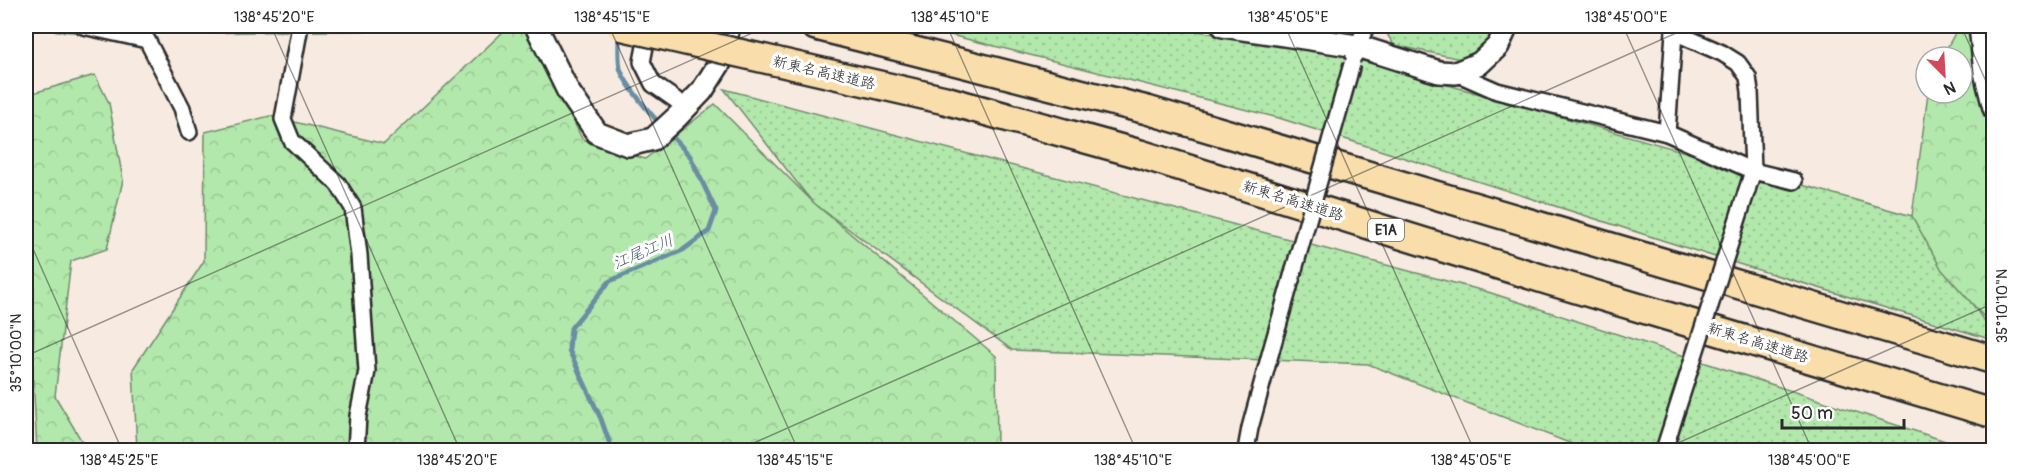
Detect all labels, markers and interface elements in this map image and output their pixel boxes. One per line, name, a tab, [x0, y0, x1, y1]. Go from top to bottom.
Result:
text: 138°45'20"E	[234, 8, 315, 27]
text: 138°45'15"E	[574, 8, 650, 27]
text: 138°45'10"E	[911, 8, 989, 27]
text: 138°45'05"E	[1248, 8, 1328, 27]
text: 138°45'00"E	[1585, 8, 1667, 27]
north arrow	[1914, 45, 1974, 105]
street label: 新東名高速道路	[771, 52, 877, 94]
text: N	[1941, 76, 1959, 99]
street label: 新東名高速道路	[1240, 177, 1346, 225]
road number: E1A	[1368, 219, 1404, 241]
water label: 江尾江川	[610, 230, 676, 274]
text: 35°10'10"N	[1993, 269, 2012, 343]
text: 35°10'00"N	[7, 314, 26, 392]
street label: 新東名高速道路	[1705, 319, 1811, 367]
scale bar	[1782, 392, 1904, 430]
text: 50 m	[1791, 402, 1833, 425]
text: 138°45'25"E	[80, 451, 158, 470]
text: 138°45'20"E	[417, 451, 498, 470]
text: 138°45'15"E	[757, 451, 833, 470]
text: 138°45'10"E	[1094, 451, 1172, 470]
text: 138°45'05"E	[1431, 451, 1511, 470]
text: 138°45'00"E	[1768, 451, 1850, 470]

